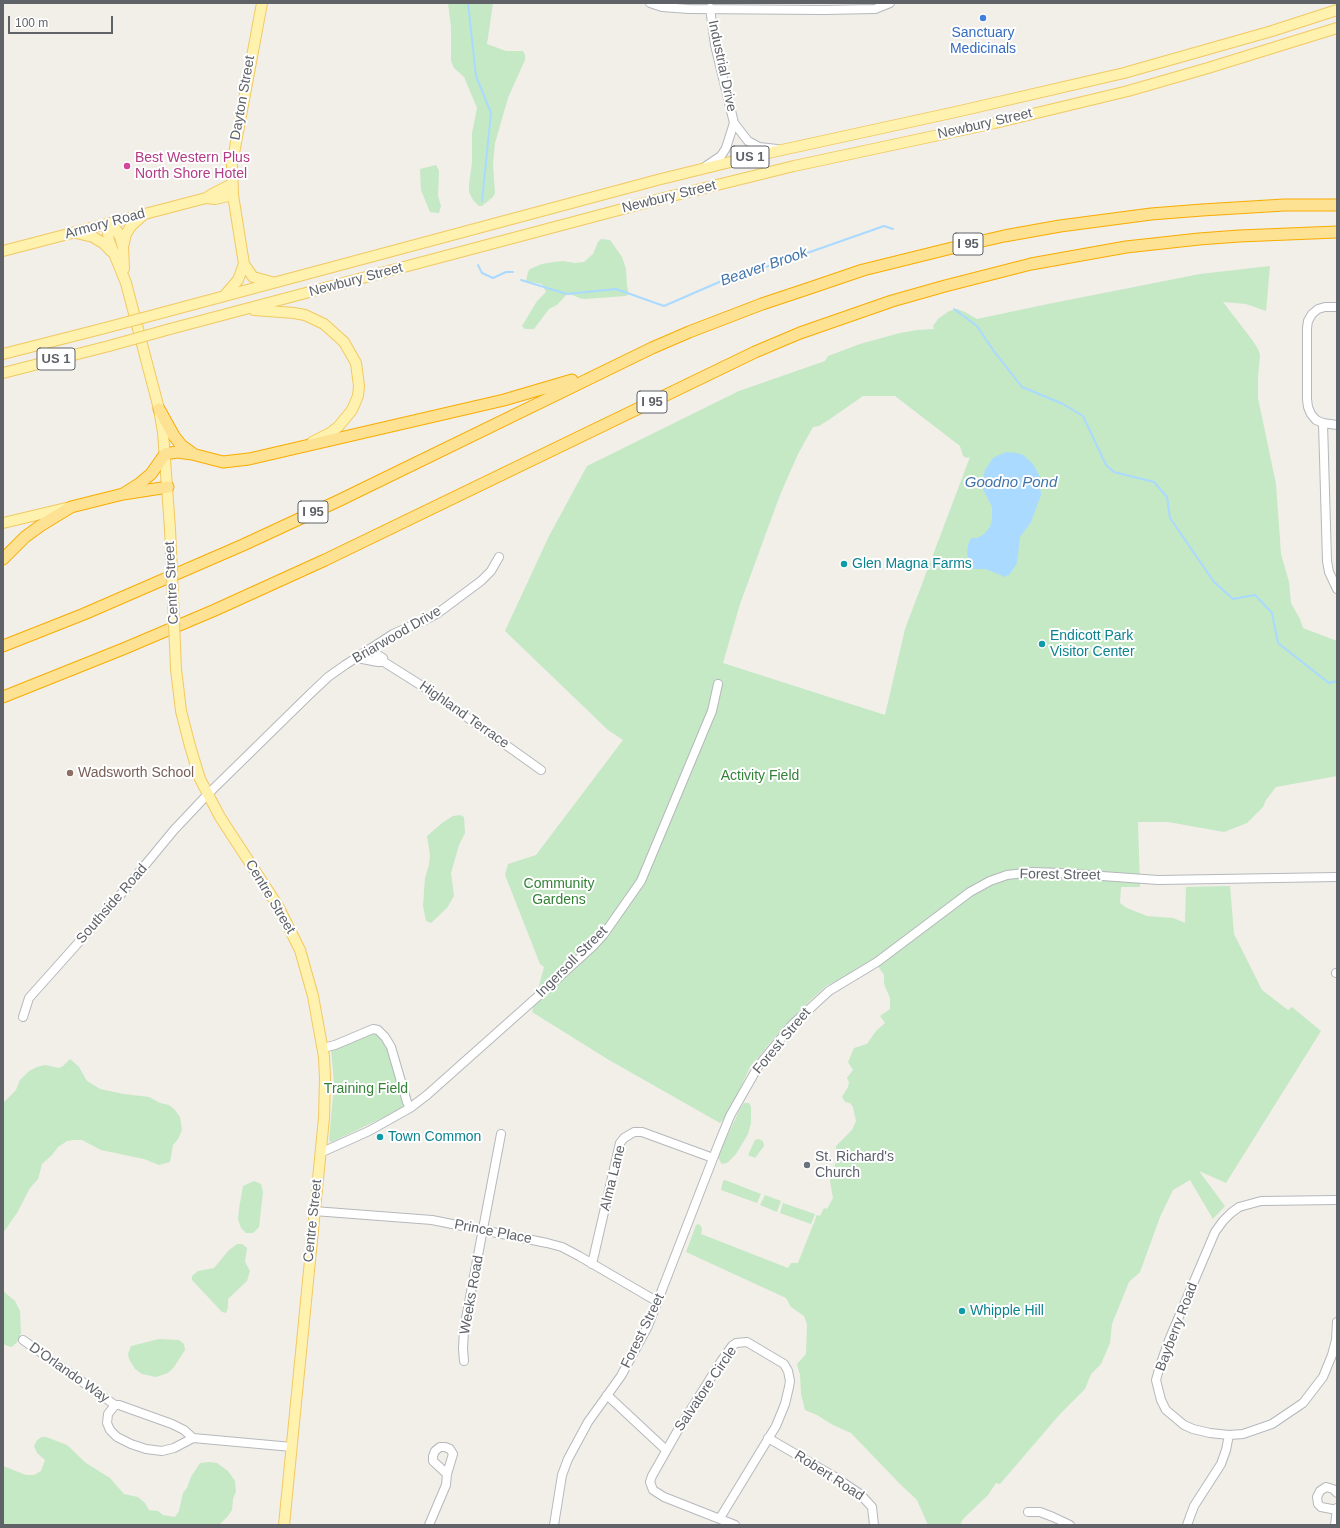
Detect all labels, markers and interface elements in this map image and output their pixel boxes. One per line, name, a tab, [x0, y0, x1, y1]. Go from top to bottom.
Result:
scale bar	[10, 8, 115, 34]
marker: Sanctuary Medicinals	[978, 13, 988, 23]
text: 100 m	[15, 16, 48, 30]
street label: Industrial Drive	[704, 19, 740, 113]
place label: Sanctuary Medicinals	[950, 25, 1016, 58]
street label: Dayton Street	[227, 54, 259, 142]
street label: Newbury Street	[936, 105, 1034, 143]
road number: US 1	[731, 146, 769, 168]
place label: Best Western Plus North Shore Hotel	[135, 150, 250, 182]
marker: Best Western Plus North Shore Hotel	[122, 161, 132, 171]
street label: Newbury Street	[620, 177, 718, 217]
street label: Armory Road	[63, 205, 147, 243]
road number: I 95	[953, 233, 983, 255]
water label: Beaver Brook	[718, 244, 810, 290]
street label: Newbury Street	[307, 259, 405, 301]
road number: US 1	[37, 348, 75, 370]
road number: I 95	[637, 391, 667, 413]
water label: Goodno Pond	[965, 474, 1057, 492]
road number: I 95	[298, 501, 328, 523]
street label: Centre Street	[161, 541, 183, 625]
place label: Glen Magna Farms	[852, 556, 972, 572]
marker: Glen Magna Farms	[839, 559, 849, 569]
street label: Briarwood Drive	[350, 603, 444, 667]
place label: Endicott Park Visitor Center	[1050, 628, 1135, 660]
marker: Endicott Park Visitor Center	[1037, 639, 1047, 649]
street label: Highland Terrace	[416, 678, 512, 752]
place label: Wadsworth School	[78, 765, 194, 781]
marker: Wadsworth School	[65, 768, 75, 778]
park label: Activity Field	[721, 768, 799, 784]
street label: Centre Street	[241, 857, 299, 937]
street label: Southside Road	[73, 861, 151, 947]
street label: Forest Street	[1019, 866, 1101, 884]
park label: Community Gardens	[524, 876, 594, 908]
street label: Ingersoll Street	[533, 923, 611, 1001]
street label: Forest Street	[750, 1005, 814, 1077]
park label: Training Field	[324, 1081, 408, 1097]
place label: Town Common	[388, 1129, 481, 1145]
marker: Town Common	[375, 1132, 385, 1142]
street label: Alma Lane	[597, 1143, 629, 1213]
place label: St. Richard's Church	[815, 1149, 894, 1182]
marker: St. Richard's Church	[802, 1160, 812, 1170]
street label: Centre Street	[300, 1179, 326, 1263]
street label: Prince Place	[453, 1216, 533, 1248]
street label: Weeks Road	[457, 1254, 487, 1336]
street label: Bayberry Road	[1152, 1280, 1202, 1374]
street label: Forest Street	[618, 1291, 668, 1371]
place label: Whipple Hill	[970, 1303, 1044, 1319]
marker: Whipple Hill	[957, 1306, 967, 1316]
street label: D'Orlando Way	[26, 1339, 112, 1407]
street label: Salvatore Circle	[671, 1343, 741, 1435]
street label: Robert Road	[791, 1447, 867, 1505]

